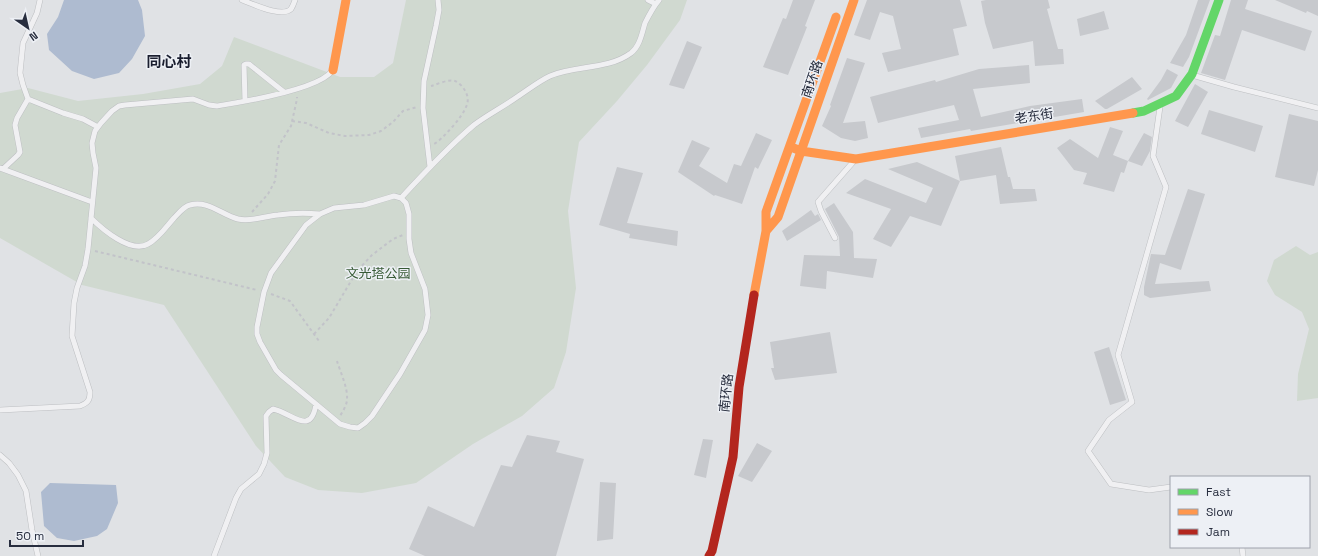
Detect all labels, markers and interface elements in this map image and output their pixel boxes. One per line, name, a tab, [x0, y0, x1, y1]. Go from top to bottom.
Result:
north arrow	[8, 8, 48, 48]
text: N	[27, 28, 41, 44]
district label: 同心村	[146, 52, 192, 71]
street label: 南环路	[798, 58, 826, 100]
street label: 老东街	[1013, 105, 1055, 127]
park label: 文光塔公园	[345, 265, 411, 282]
street label: 南环路	[716, 373, 736, 413]
legend	[1170, 476, 1310, 548]
text: Fast	[1206, 484, 1231, 500]
text: Slow	[1206, 504, 1233, 520]
scale bar	[10, 522, 83, 548]
text: Jam	[1206, 524, 1230, 540]
text: 50 m	[16, 528, 44, 544]

